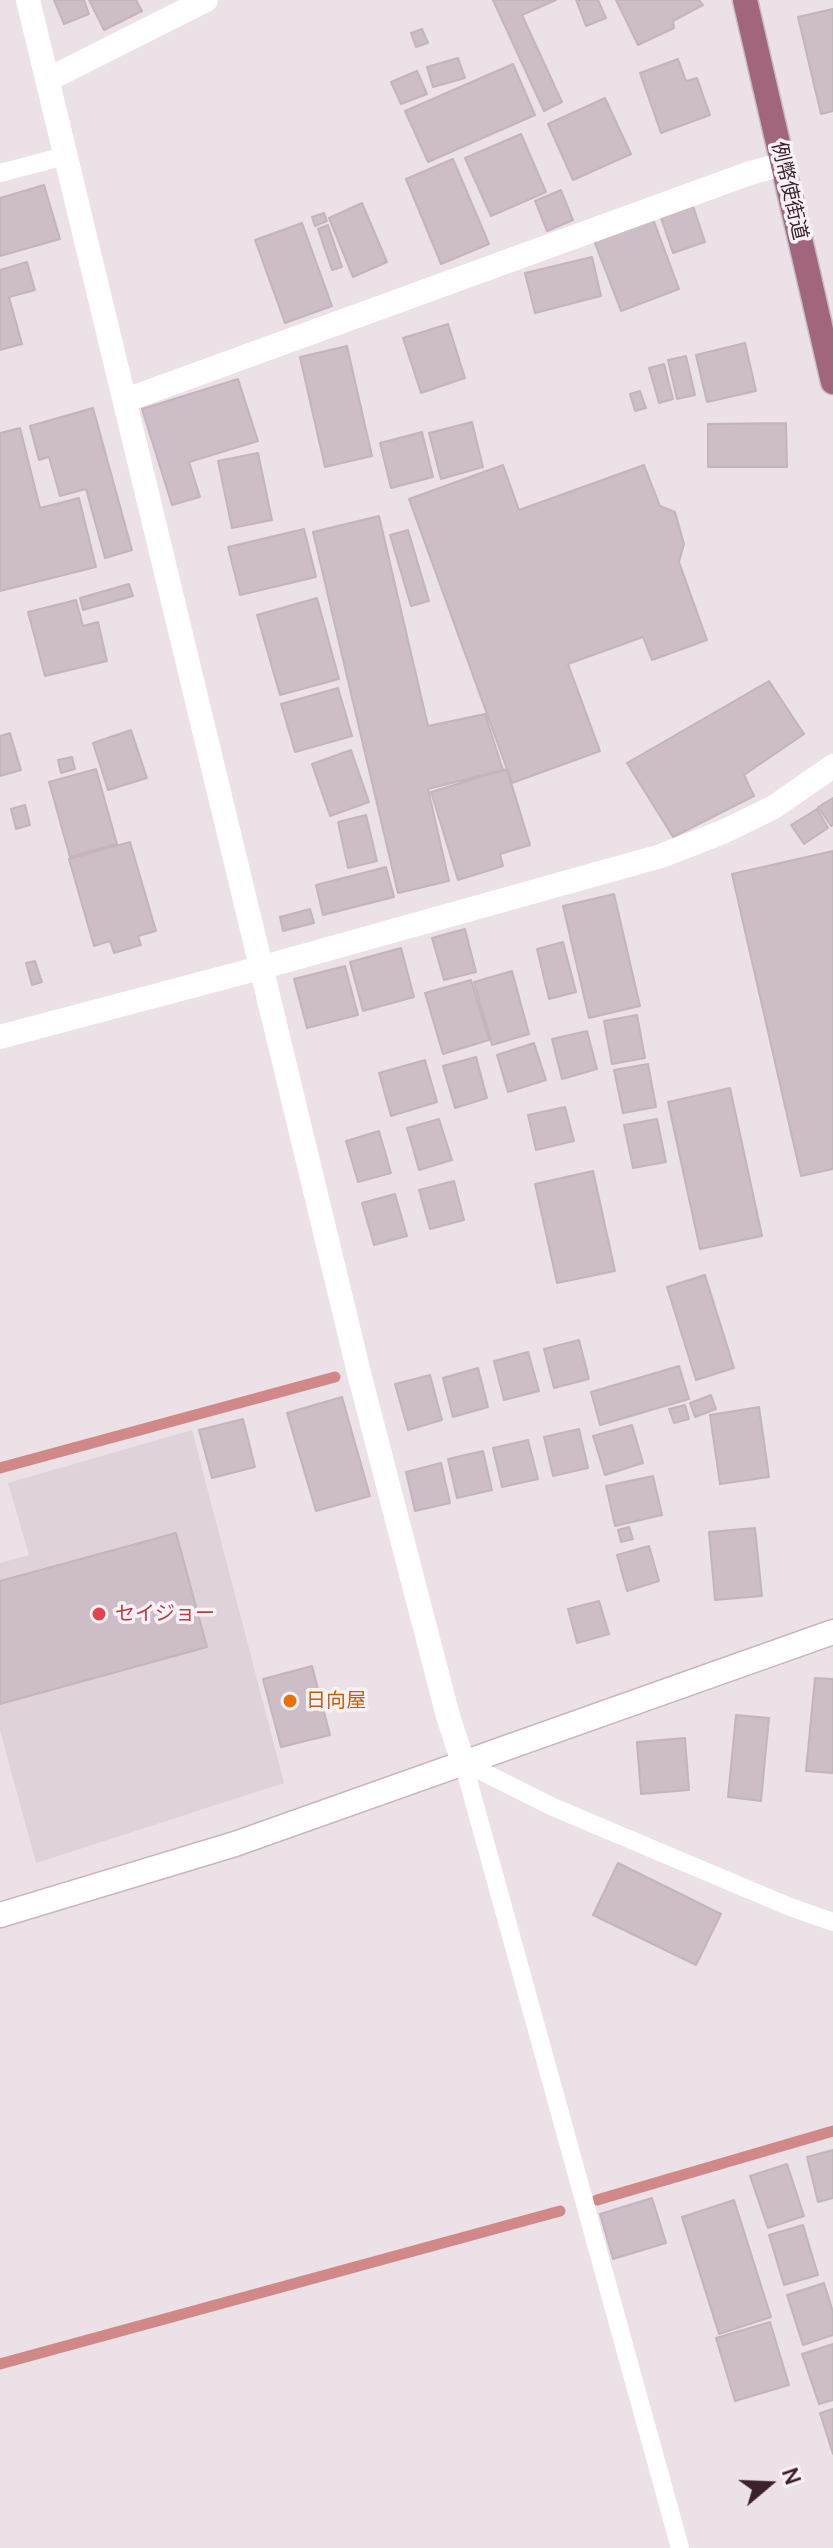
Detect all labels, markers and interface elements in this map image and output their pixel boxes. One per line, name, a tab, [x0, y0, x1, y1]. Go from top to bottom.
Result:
street label: 例幣使街道	[766, 140, 812, 242]
place label: セイジョー	[115, 1602, 215, 1626]
marker: セイジョー	[90, 1605, 108, 1623]
place label: 日向屋	[306, 1689, 366, 1713]
marker: 日向屋	[281, 1692, 299, 1710]
north arrow	[729, 2444, 809, 2524]
text: N	[775, 2464, 808, 2489]

